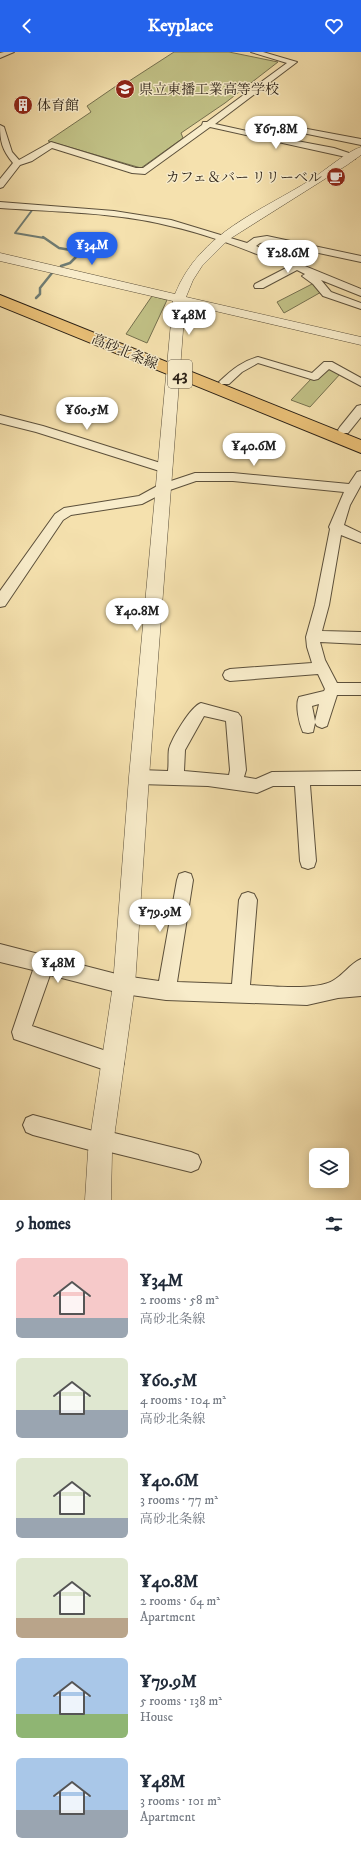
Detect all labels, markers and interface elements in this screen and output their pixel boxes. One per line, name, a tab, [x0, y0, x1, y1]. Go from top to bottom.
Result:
icon: back	[16, 15, 38, 37]
text: Keyplace	[148, 15, 213, 37]
icon: heart	[323, 15, 345, 37]
school or university icon: 県立東播工業高等学校	[114, 78, 136, 100]
place label: 県立東播工業高等学校	[139, 81, 279, 99]
building icon: 体育館	[12, 94, 34, 116]
place label: 体育館	[37, 97, 79, 115]
pin: ¥67.8M	[243, 116, 309, 150]
text: ¥67.8M	[254, 121, 298, 137]
cafe icon: カフェ＆バー リリーベル	[325, 166, 347, 188]
place label: カフェ＆バー リリーベル	[166, 169, 322, 187]
pin: ¥34M	[68, 232, 116, 266]
text: ¥34M	[76, 237, 108, 253]
pin: ¥28.6M	[255, 240, 321, 274]
text: ¥28.6M	[266, 245, 310, 261]
pin: ¥48M	[165, 302, 213, 336]
text: ¥48M	[172, 307, 206, 323]
street label: 高砂北条線	[89, 330, 160, 374]
road number: 43	[168, 360, 192, 388]
pin: ¥60.5M	[54, 397, 120, 431]
text: ¥60.5M	[65, 402, 109, 418]
pin: ¥40.6M	[221, 433, 287, 467]
text: ¥40.6M	[232, 438, 276, 454]
pin: ¥40.8M	[104, 598, 170, 632]
text: ¥40.8M	[115, 603, 159, 619]
pin: ¥79.9M	[127, 899, 193, 933]
text: ¥79.9M	[138, 904, 182, 920]
pin: ¥48M	[34, 950, 82, 984]
text: ¥48M	[41, 955, 75, 971]
map controls	[309, 1148, 349, 1188]
button: layers	[309, 1148, 349, 1188]
text: 9 homes	[16, 1213, 71, 1235]
icon: filters	[323, 1213, 345, 1235]
text: ¥34M	[140, 1270, 183, 1292]
icon: home	[48, 1274, 96, 1322]
text: 2 rooms · 58 m²	[140, 1292, 219, 1308]
text: 高砂北条線	[140, 1311, 205, 1327]
text: ¥60.5M	[140, 1370, 197, 1392]
icon: home	[48, 1374, 96, 1422]
text: 4 rooms · 104 m²	[140, 1392, 226, 1408]
text: 高砂北条線	[140, 1411, 205, 1427]
text: ¥40.6M	[140, 1470, 199, 1492]
icon: home	[48, 1474, 96, 1522]
text: 3 rooms · 77 m²	[140, 1492, 218, 1508]
text: 高砂北条線	[140, 1511, 205, 1527]
text: ¥40.8M	[140, 1571, 198, 1593]
icon: home	[48, 1574, 96, 1622]
text: 2 rooms · 64 m²	[140, 1593, 220, 1609]
text: Apartment	[140, 1609, 195, 1625]
text: ¥79.9M	[140, 1671, 197, 1693]
icon: home	[48, 1674, 96, 1722]
text: 5 rooms · 138 m²	[140, 1693, 222, 1709]
text: House	[140, 1709, 173, 1725]
text: ¥48M	[140, 1771, 185, 1793]
icon: home	[48, 1774, 96, 1822]
text: 3 rooms · 101 m²	[140, 1793, 221, 1809]
text: Apartment	[140, 1809, 195, 1825]

